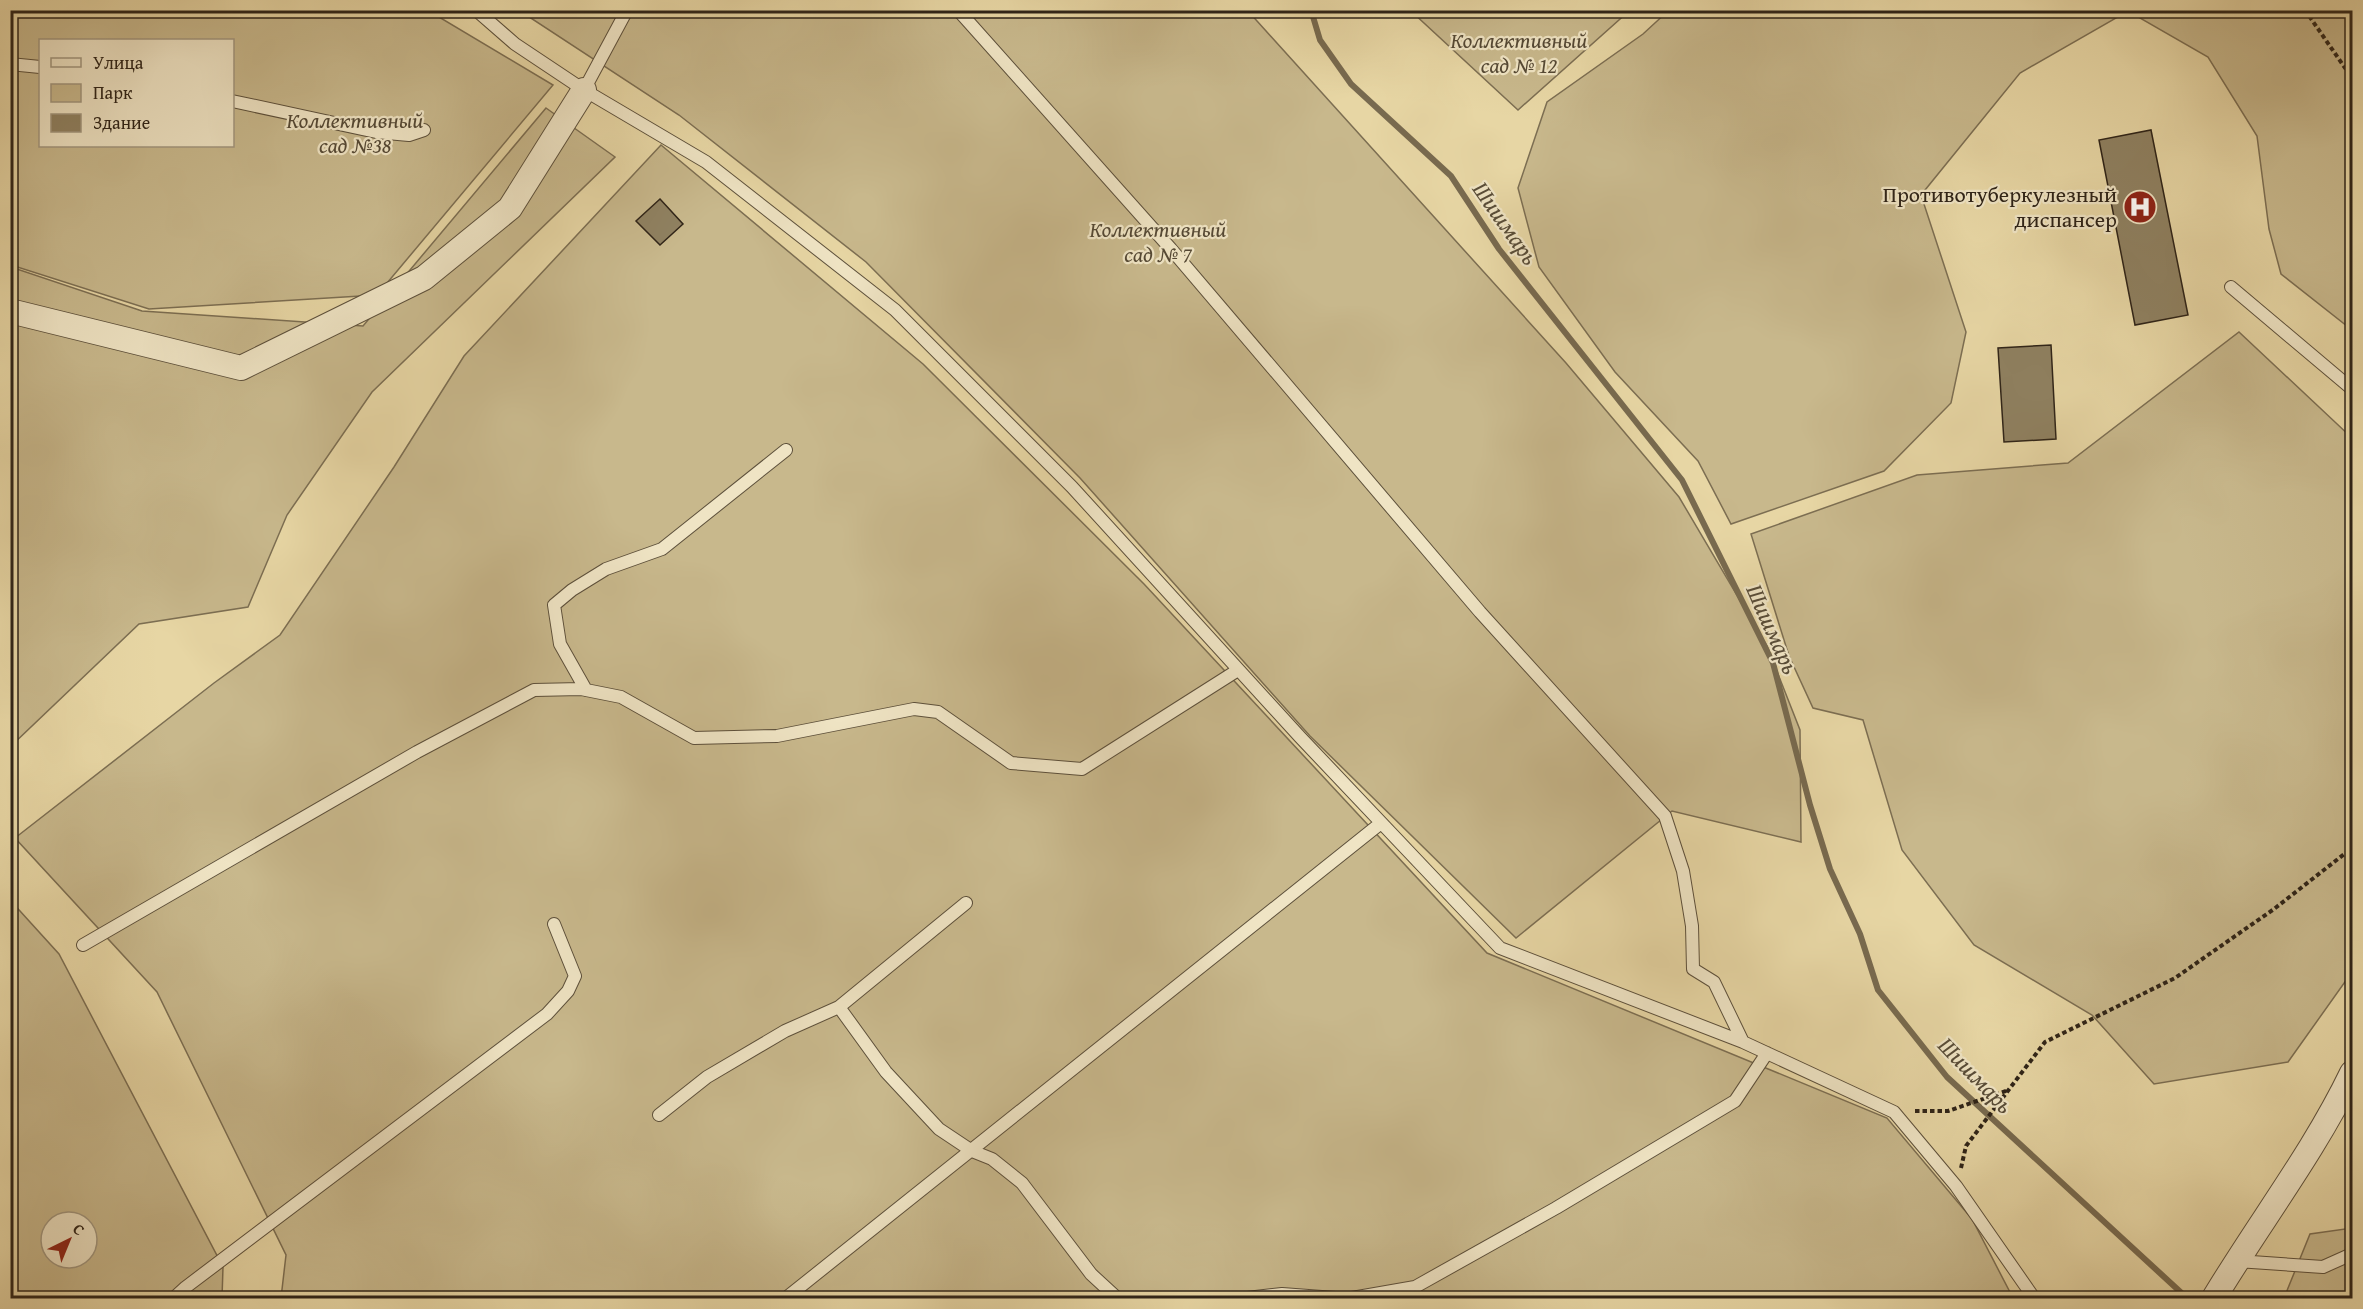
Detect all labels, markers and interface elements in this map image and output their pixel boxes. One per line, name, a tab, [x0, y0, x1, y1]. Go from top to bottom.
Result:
park label: Коллективный сад № 12	[1450, 24, 1588, 81]
legend	[39, 39, 234, 147]
text: Улица	[93, 49, 144, 76]
text: Парк	[93, 79, 133, 106]
park label: Коллективный сад №38	[286, 104, 424, 161]
text: Здание	[93, 109, 150, 136]
water label: Шишмарь	[1464, 174, 1548, 272]
place label: Противотуберкулезный диспансер	[1883, 178, 2117, 235]
hospital icon: Противотуберкулезный диспансер	[2122, 189, 2158, 225]
park label: Коллективный сад № 7	[1089, 213, 1227, 270]
water label: Шишмарь	[1738, 578, 1809, 680]
water label: Шишмарь	[1930, 1028, 2022, 1122]
north arrow	[39, 1210, 99, 1270]
text: С	[68, 1217, 91, 1241]

